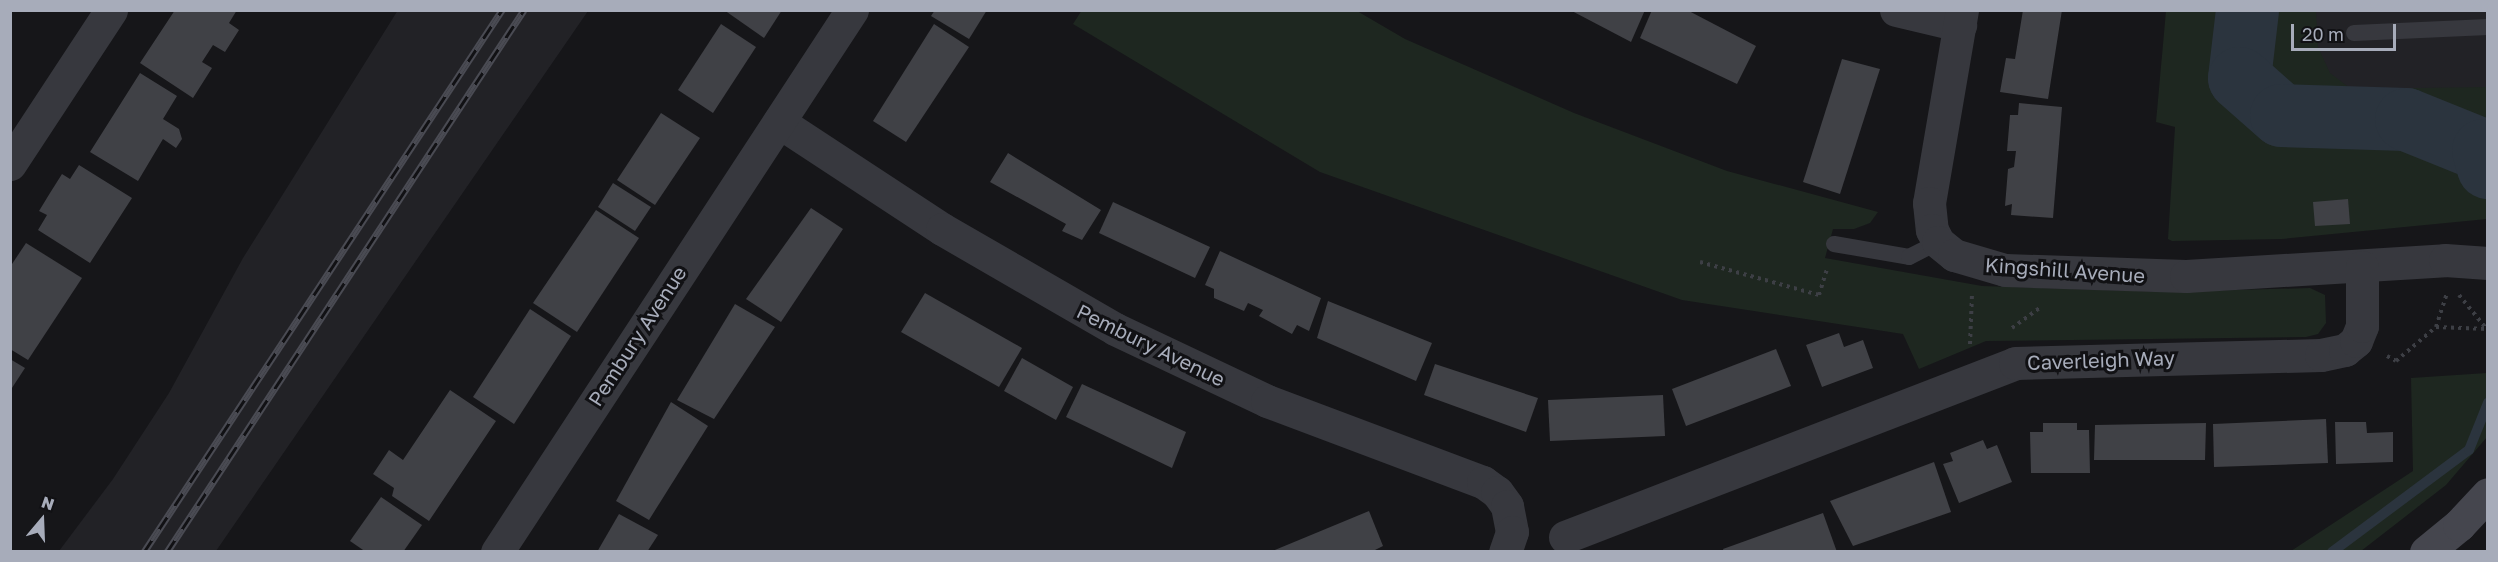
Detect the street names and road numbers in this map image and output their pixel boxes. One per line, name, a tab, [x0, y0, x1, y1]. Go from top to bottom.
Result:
street label: Kingshill Avenue	[1984, 252, 2146, 288]
street label: Pembury Avenue	[583, 262, 691, 410]
street label: Pembury Avenue	[1073, 299, 1229, 391]
street label: Caverleigh Way	[2027, 345, 2175, 375]

